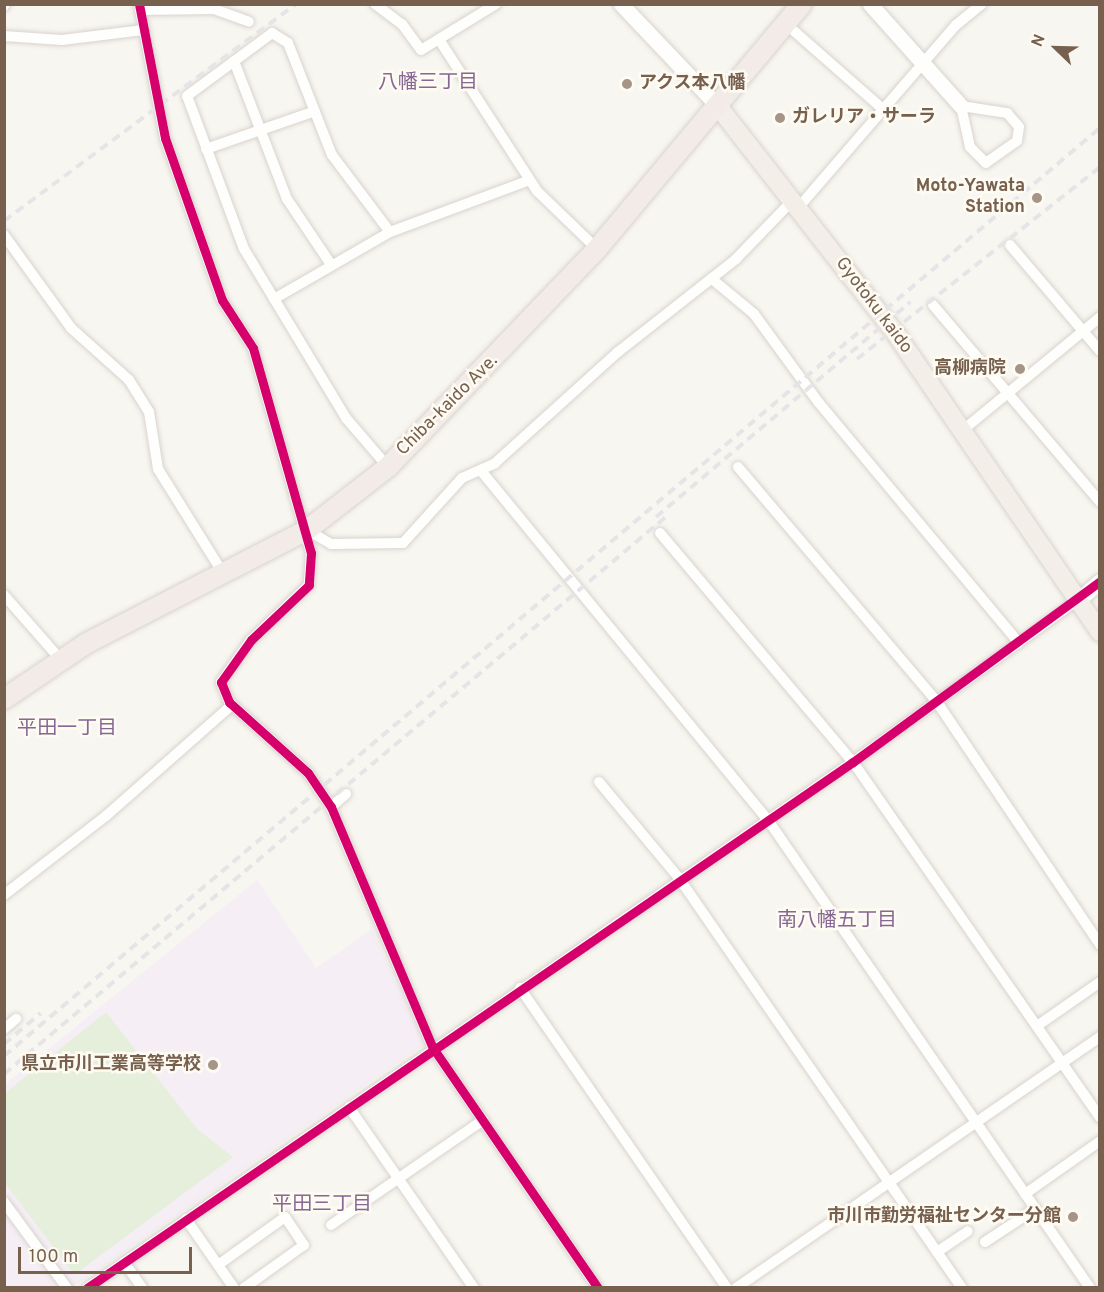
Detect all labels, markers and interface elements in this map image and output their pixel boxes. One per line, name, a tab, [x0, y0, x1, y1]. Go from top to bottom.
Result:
north arrow	[1026, 18, 1086, 78]
text: N	[1028, 32, 1051, 50]
district label: 八幡三丁目	[378, 71, 478, 95]
place label: アクス本八幡	[639, 73, 747, 95]
marker: アクス本八幡	[620, 77, 634, 91]
place label: ガレリア・サーラ	[792, 107, 936, 129]
marker: ガレリア・サーラ	[773, 111, 787, 125]
place label: Moto-Yawata Station	[916, 177, 1025, 219]
marker: Moto-Yawata Station	[1030, 191, 1044, 205]
street label: Gyotoku kaido	[830, 254, 916, 358]
street label: Chiba-kaido Ave.	[393, 351, 503, 461]
place label: 高柳病院	[934, 358, 1006, 380]
marker: 高柳病院	[1011, 360, 1029, 378]
district label: 平田一丁目	[17, 717, 117, 741]
district label: 南八幡五丁目	[777, 909, 897, 933]
place label: 県立市川工業高等学校	[21, 1054, 201, 1076]
marker: 県立市川工業高等学校	[206, 1058, 220, 1072]
district label: 平田三丁目	[272, 1193, 372, 1217]
place label: 市川市勤労福祉センター分館	[827, 1206, 1061, 1228]
marker: 市川市勤労福祉センター分館	[1066, 1210, 1080, 1224]
scale bar	[21, 1235, 195, 1273]
text: 100 m	[29, 1246, 78, 1269]

